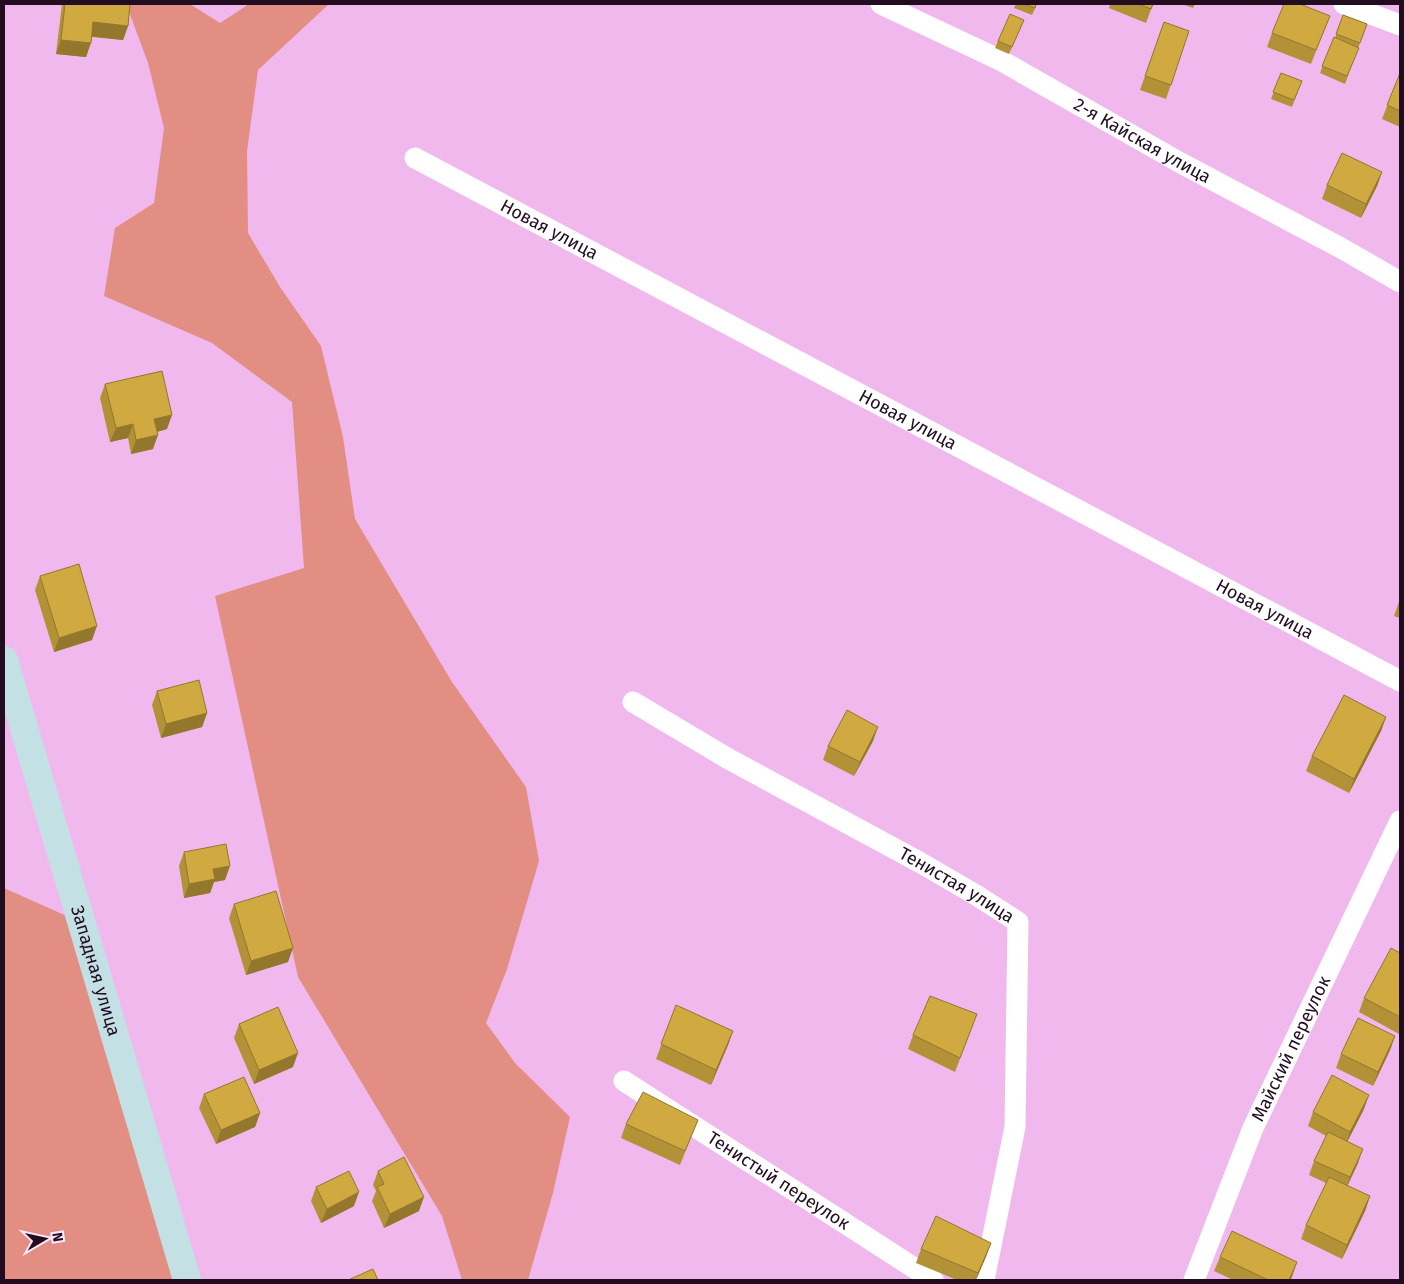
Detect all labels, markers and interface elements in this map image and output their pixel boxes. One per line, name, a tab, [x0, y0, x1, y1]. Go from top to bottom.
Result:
street label: 2-я Кайская улица	[1070, 93, 1215, 188]
street label: Новая улица	[497, 194, 602, 264]
street label: Новая улица	[855, 385, 960, 455]
street label: Новая улица	[1212, 574, 1317, 644]
street label: Тенистая улица	[895, 842, 1019, 928]
street label: Западная улица	[66, 903, 125, 1039]
street label: Майский переулок	[1247, 972, 1335, 1125]
street label: Тенистый переулок	[703, 1127, 855, 1235]
north arrow	[20, 1214, 70, 1264]
text: N	[48, 1231, 66, 1243]

